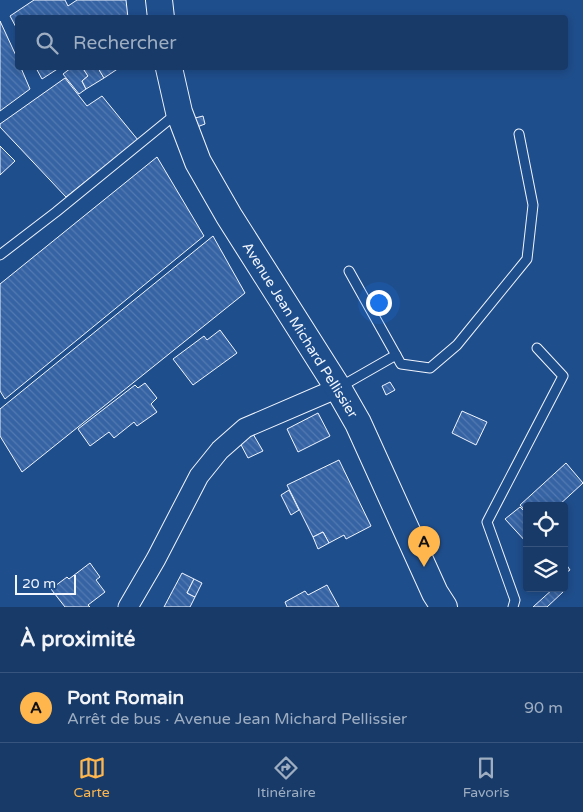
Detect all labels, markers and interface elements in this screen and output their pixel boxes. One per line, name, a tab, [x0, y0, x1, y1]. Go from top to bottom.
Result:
search box	[15, 15, 568, 70]
icon: search	[33, 29, 61, 57]
text: Rechercher	[73, 32, 176, 54]
street label: Avenue Jean Michard Pellissier	[239, 239, 362, 422]
your location	[366, 290, 392, 316]
map controls	[523, 502, 568, 592]
button: locate	[523, 502, 568, 547]
pin: A	[408, 526, 440, 567]
button: layers	[523, 547, 568, 592]
scale bar	[15, 572, 76, 595]
text: 20 m	[22, 575, 56, 592]
text: À proximité	[20, 627, 135, 652]
text: Pont Romain	[67, 687, 184, 709]
text: A	[30, 698, 42, 718]
text: 90 m	[524, 698, 563, 718]
text: Arrêt de bus · Avenue Jean Michard Pellissier	[67, 709, 407, 729]
tab: Carte	[74, 754, 110, 801]
tab: Itinéraire	[257, 754, 316, 801]
tab: Favoris	[463, 754, 509, 801]

